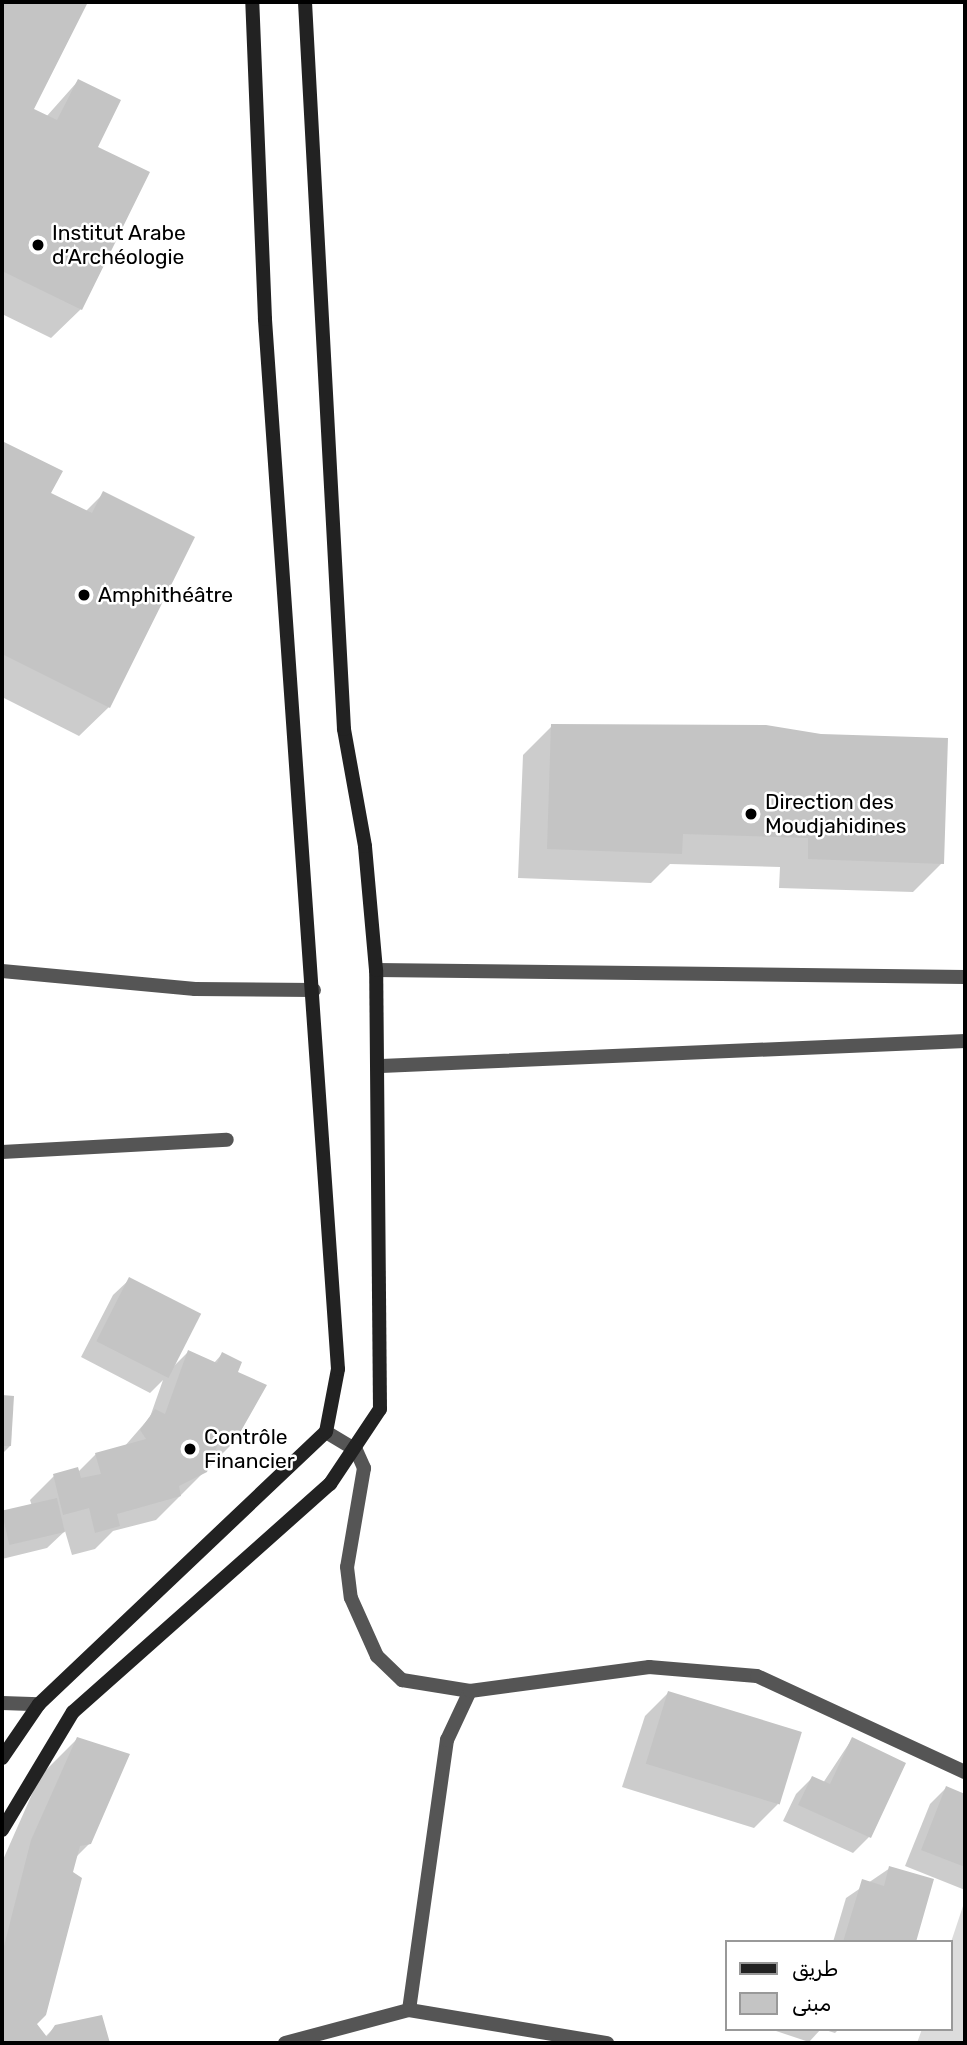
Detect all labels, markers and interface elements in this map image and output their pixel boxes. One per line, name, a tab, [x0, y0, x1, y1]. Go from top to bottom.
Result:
place label: Institut Arabe d’Archéologie	[52, 220, 186, 270]
marker: Institut Arabe d’Archéologie	[30, 237, 46, 253]
place label: Amphithéâtre	[98, 582, 233, 608]
marker: Amphithéâtre	[76, 587, 92, 603]
place label: Direction des Moudjahidines	[765, 789, 906, 839]
marker: Direction des Moudjahidines	[743, 806, 759, 822]
place label: Contrôle Financier	[204, 1424, 295, 1474]
marker: Contrôle Financier	[182, 1441, 198, 1457]
legend	[726, 1940, 953, 2031]
text: طريق	[792, 1956, 838, 1981]
text: مبنى	[792, 1991, 831, 2016]

